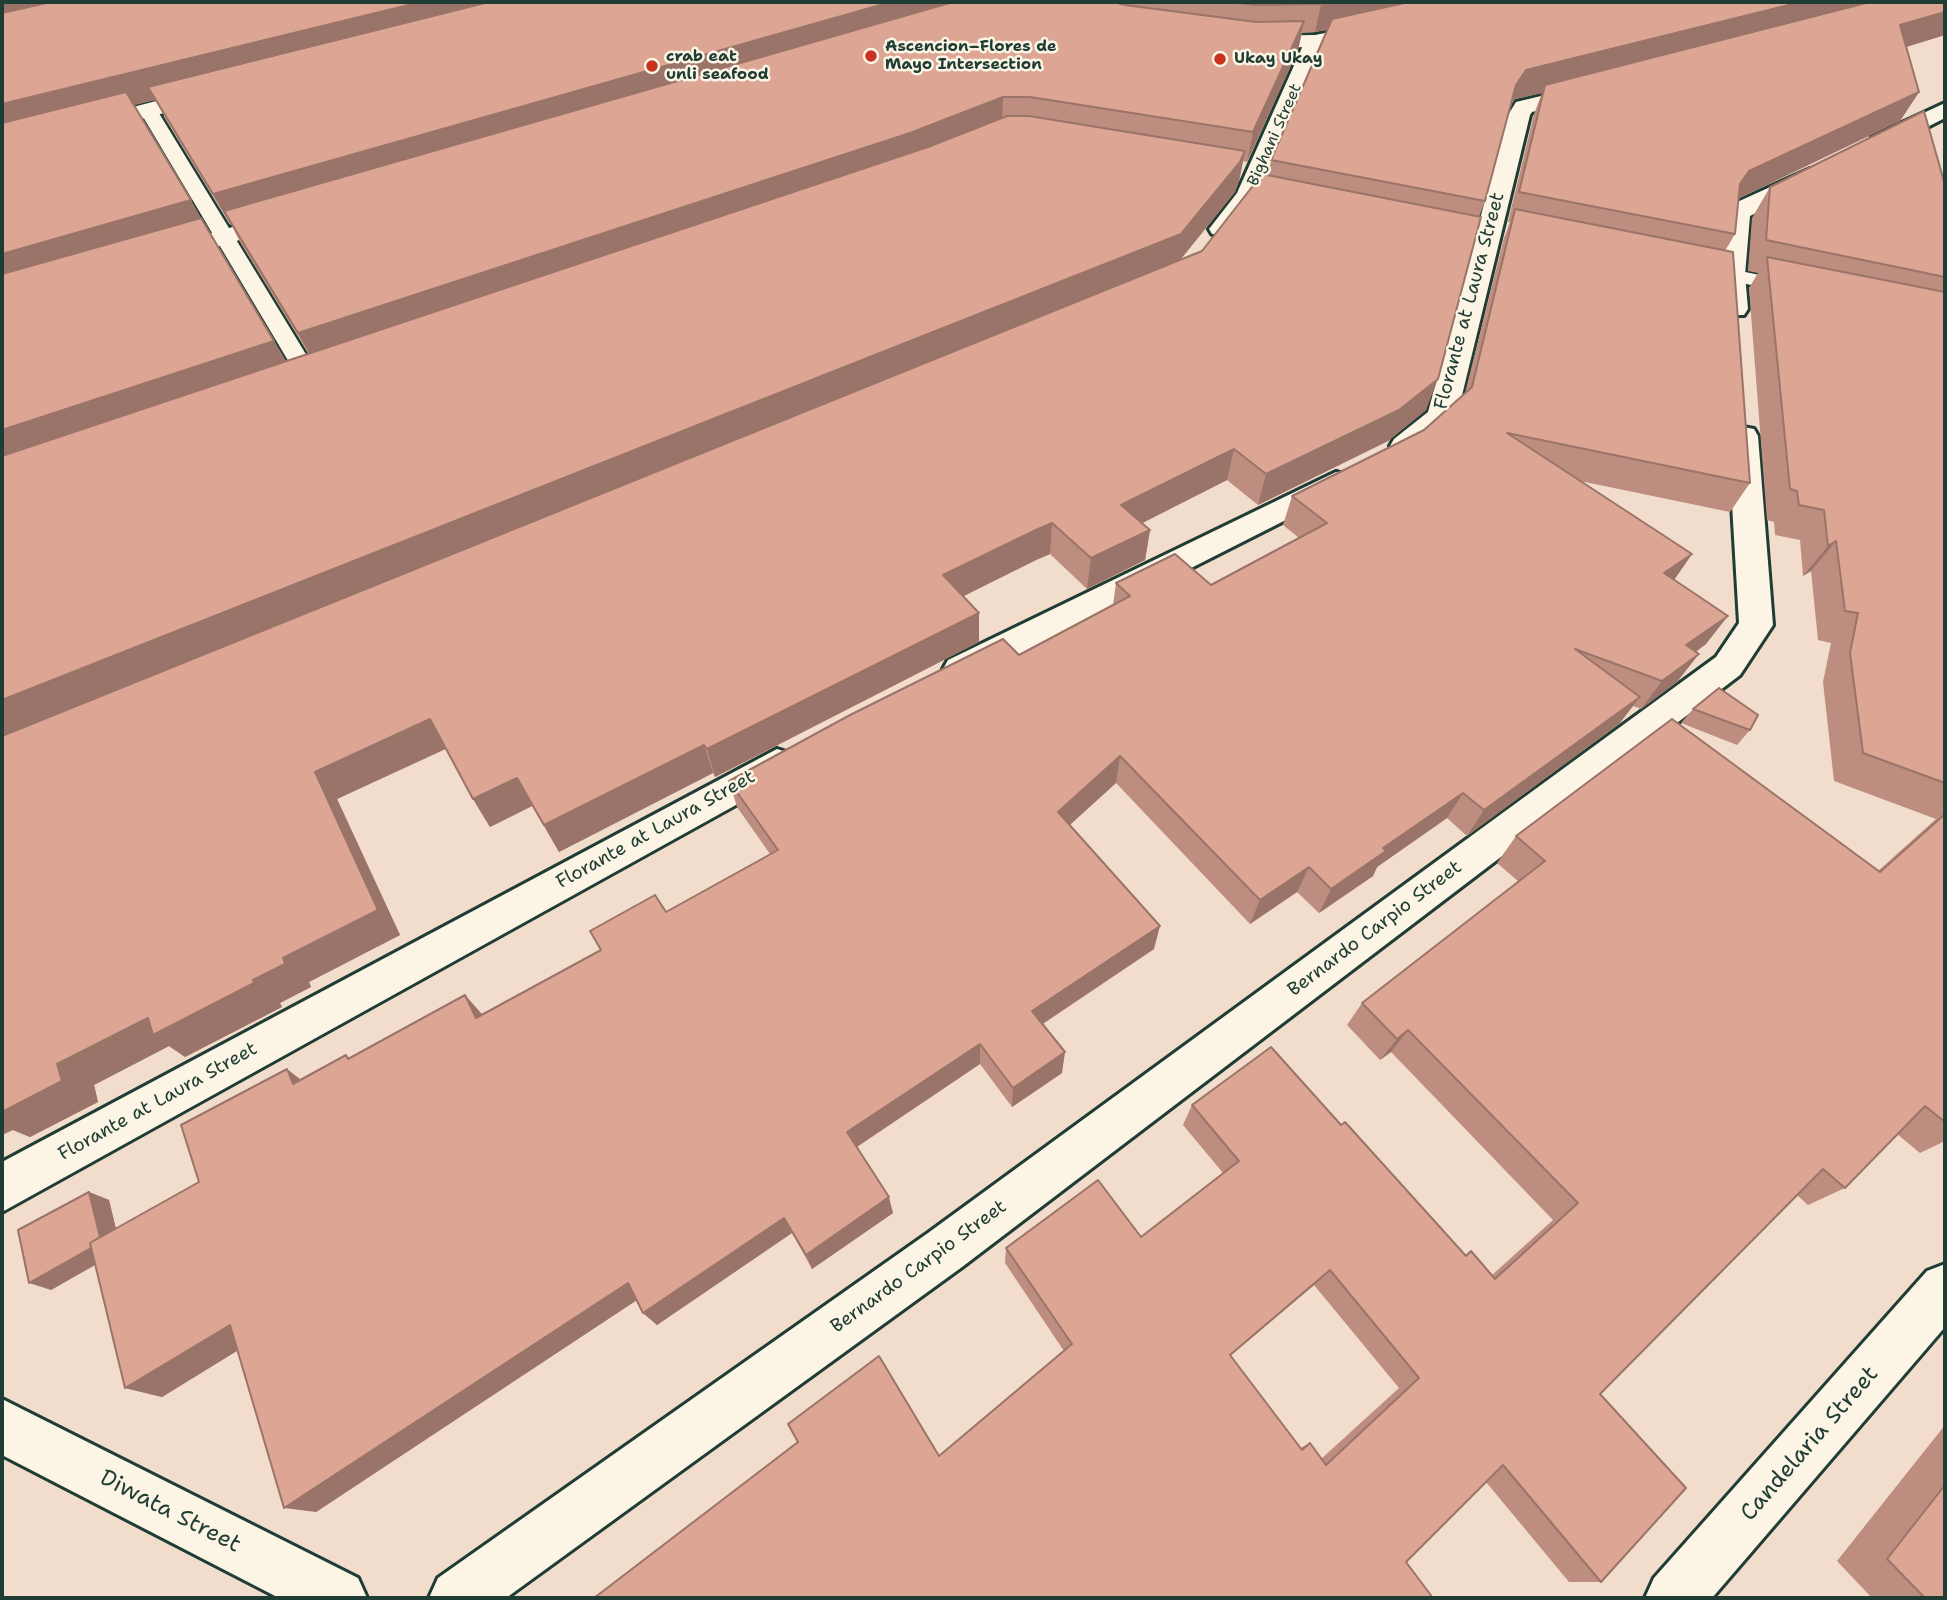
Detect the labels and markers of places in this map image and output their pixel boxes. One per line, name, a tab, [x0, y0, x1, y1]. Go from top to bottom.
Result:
place label: Ascencion–Flores de Mayo Intersection	[885, 37, 1057, 75]
place label: crab eat unli seafood	[666, 47, 769, 85]
marker: Ascencion–Flores de Mayo Intersection	[863, 48, 879, 64]
place label: Ukay Ukay	[1234, 49, 1322, 69]
marker: Ukay Ukay	[1212, 51, 1228, 67]
marker: crab eat unli seafood	[644, 58, 660, 74]

